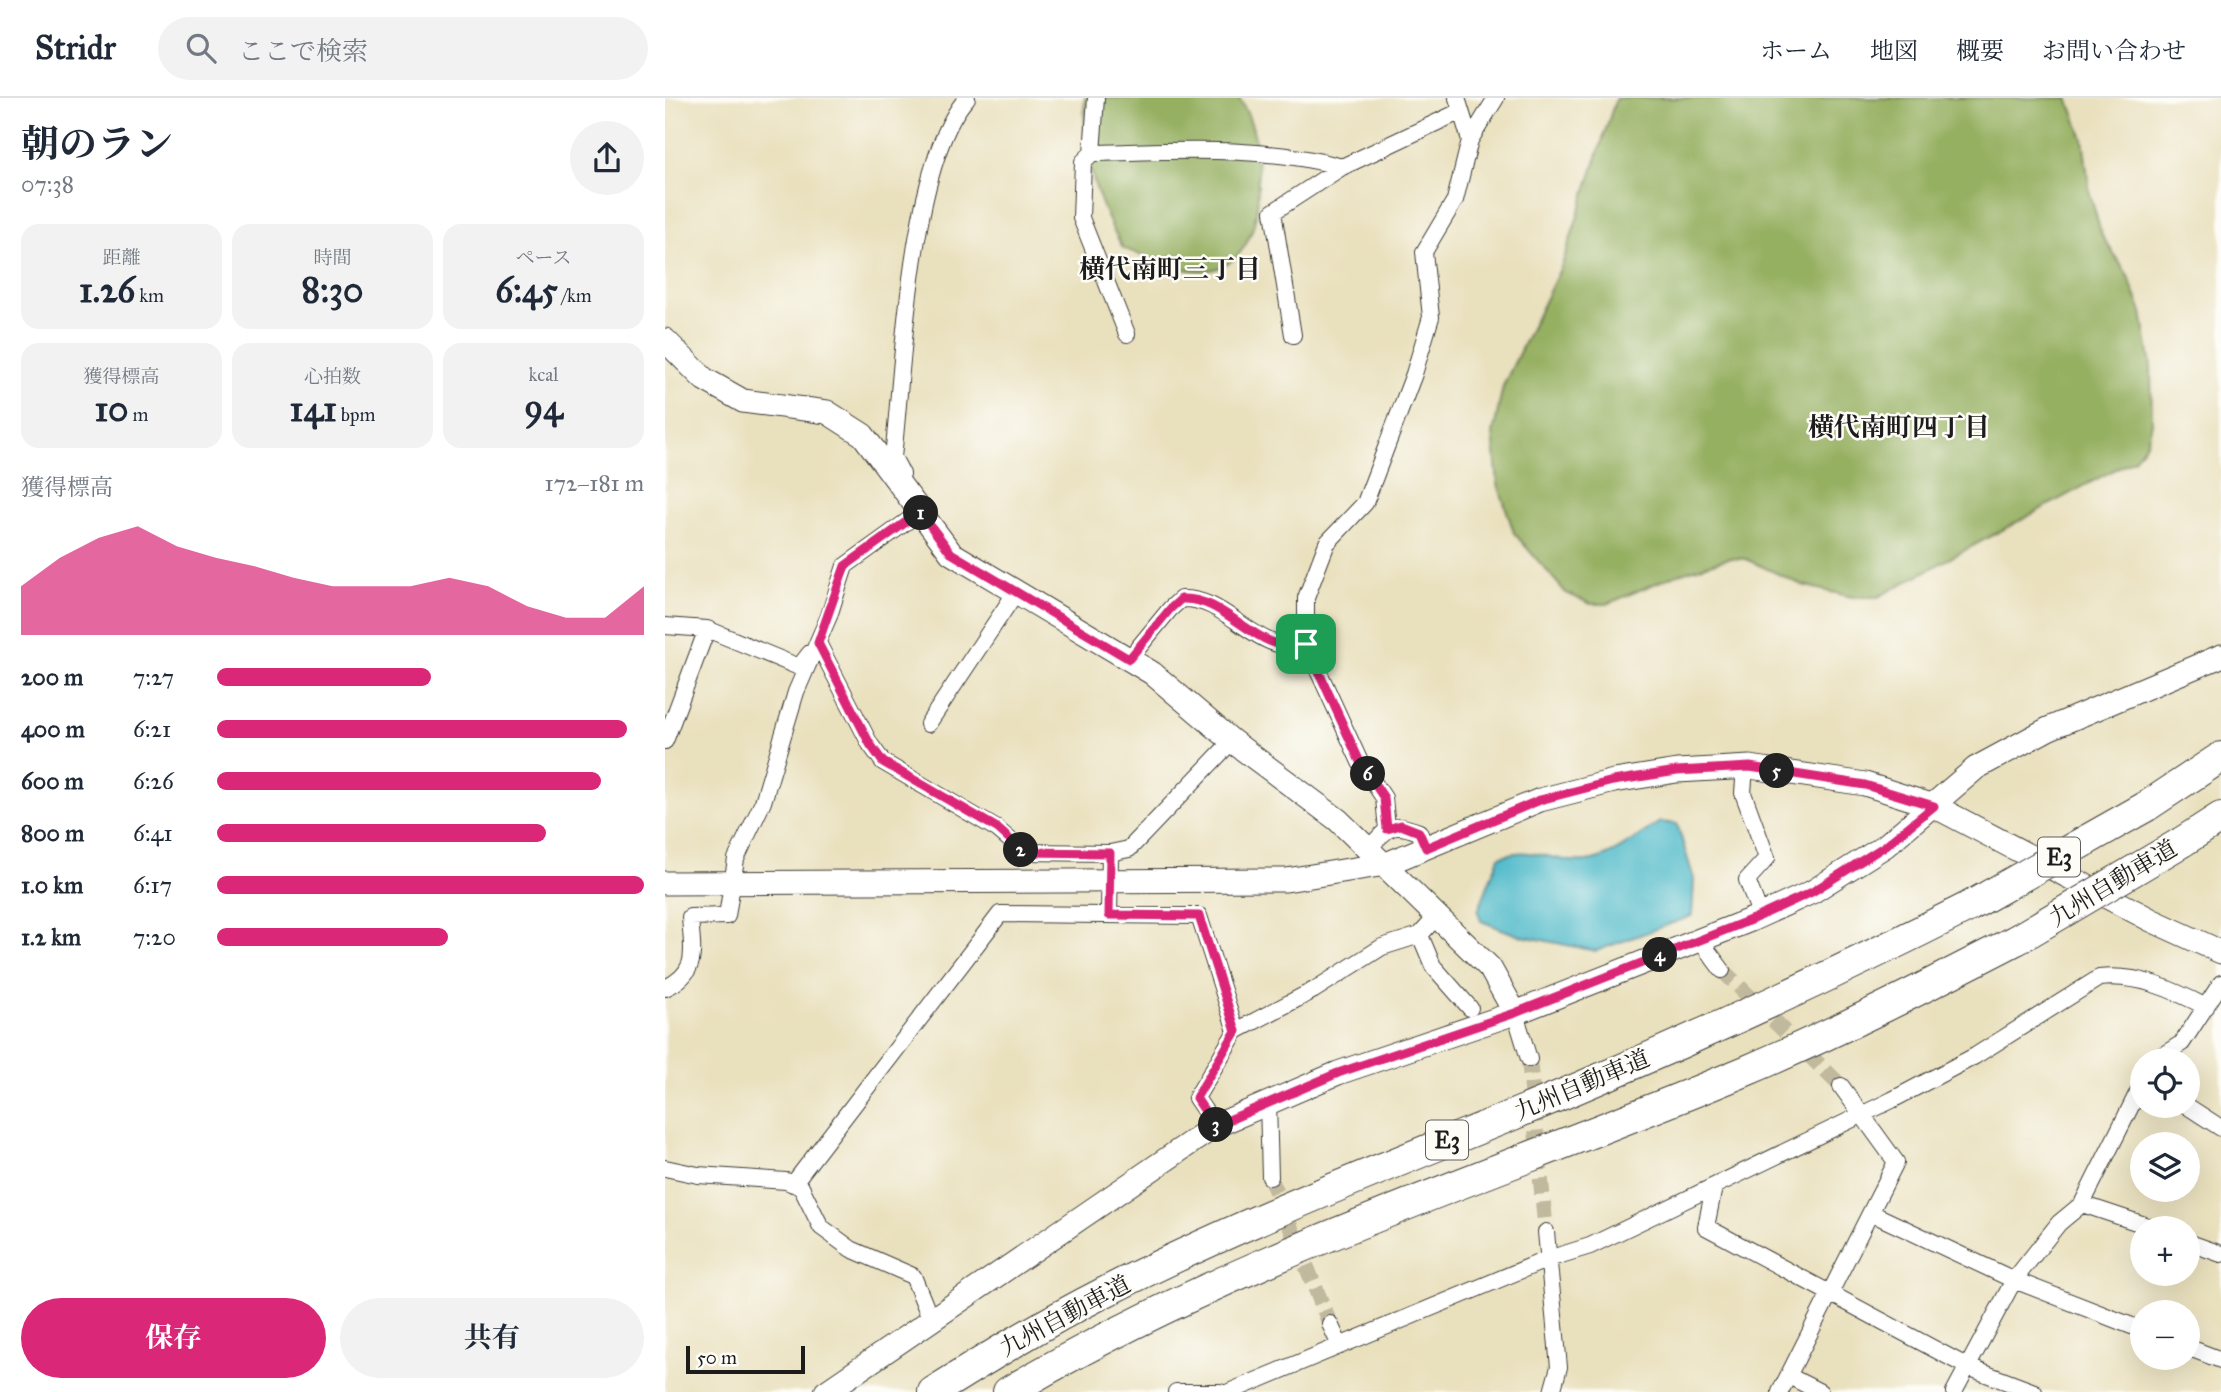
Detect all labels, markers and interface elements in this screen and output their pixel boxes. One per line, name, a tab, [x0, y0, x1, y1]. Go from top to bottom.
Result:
search box	[158, 17, 648, 80]
text: Stridr	[35, 28, 116, 68]
icon: search	[182, 29, 220, 67]
text: ここで検索	[238, 35, 368, 67]
text: ホーム	[1760, 36, 1832, 66]
text: 地図	[1870, 36, 1918, 66]
text: 概要	[1956, 36, 2004, 66]
text: お問い合わせ	[2042, 36, 2186, 66]
text: 朝のラン	[21, 121, 173, 167]
button: share	[570, 121, 644, 195]
text: 07:38	[21, 170, 74, 198]
text: 距離	[102, 246, 141, 269]
text: 時間	[313, 246, 352, 269]
text: ペース	[515, 246, 572, 269]
district label: 横代南町三丁目	[1079, 253, 1261, 285]
text: 1.26	[79, 269, 135, 312]
text: 8:30	[302, 269, 363, 312]
text: 6:45	[495, 269, 558, 312]
text: km	[135, 284, 164, 307]
text: /km	[558, 284, 592, 307]
text: kcal	[529, 363, 558, 386]
text: 獲得標高	[83, 365, 160, 388]
text: 心拍数	[304, 365, 361, 388]
text: 94	[524, 386, 563, 429]
text: 10	[94, 388, 128, 431]
text: 141	[290, 388, 337, 431]
text: m	[128, 403, 149, 426]
text: bpm	[337, 403, 375, 426]
district label: 横代南町四丁目	[1808, 411, 1990, 443]
text: 172–181 m	[545, 469, 644, 497]
text: 獲得標高	[21, 473, 113, 501]
pin: 1	[903, 496, 939, 530]
text: 1	[917, 501, 924, 524]
pin	[1276, 614, 1336, 674]
icon: arrive	[1287, 625, 1325, 663]
text: 200 m	[21, 663, 83, 691]
text: 7:27	[133, 663, 174, 691]
text: 400 m	[21, 715, 85, 743]
text: 6:21	[133, 715, 171, 743]
pin: 5	[1759, 754, 1795, 788]
pin: 6	[1351, 756, 1385, 792]
text: 5	[1772, 759, 1781, 782]
text: 6	[1363, 762, 1372, 785]
text: 600 m	[21, 767, 84, 795]
text: 6:26	[133, 767, 174, 795]
text: 800 m	[21, 819, 84, 847]
text: 6:41	[133, 819, 173, 847]
pin: 2	[1003, 832, 1039, 868]
street label: 九州自動車道	[2044, 833, 2182, 933]
text: 2	[1016, 838, 1025, 861]
road number: E3	[2038, 838, 2080, 876]
text: 1.0 km	[21, 871, 83, 899]
text: 6:17	[133, 871, 172, 899]
text: 1.2 km	[21, 923, 81, 951]
text: 7:20	[133, 923, 176, 951]
pin: 4	[1643, 938, 1677, 972]
text: 4	[1654, 943, 1665, 966]
street label: 九州自動車道	[1510, 1043, 1654, 1127]
map controls	[2130, 1048, 2200, 1370]
button: locate	[2130, 1048, 2200, 1118]
pin: 3	[1199, 1108, 1233, 1142]
text: 3	[1212, 1113, 1219, 1136]
road number: E3	[1426, 1121, 1468, 1160]
button: layers	[2130, 1132, 2200, 1202]
button: +	[2130, 1216, 2200, 1286]
street label: 九州自動車道	[994, 1269, 1136, 1363]
button: 保存	[21, 1298, 326, 1378]
button: 共有	[340, 1298, 644, 1378]
button: −	[2130, 1300, 2200, 1370]
scale bar	[686, 1343, 805, 1375]
text: 50 m	[697, 1346, 737, 1369]

